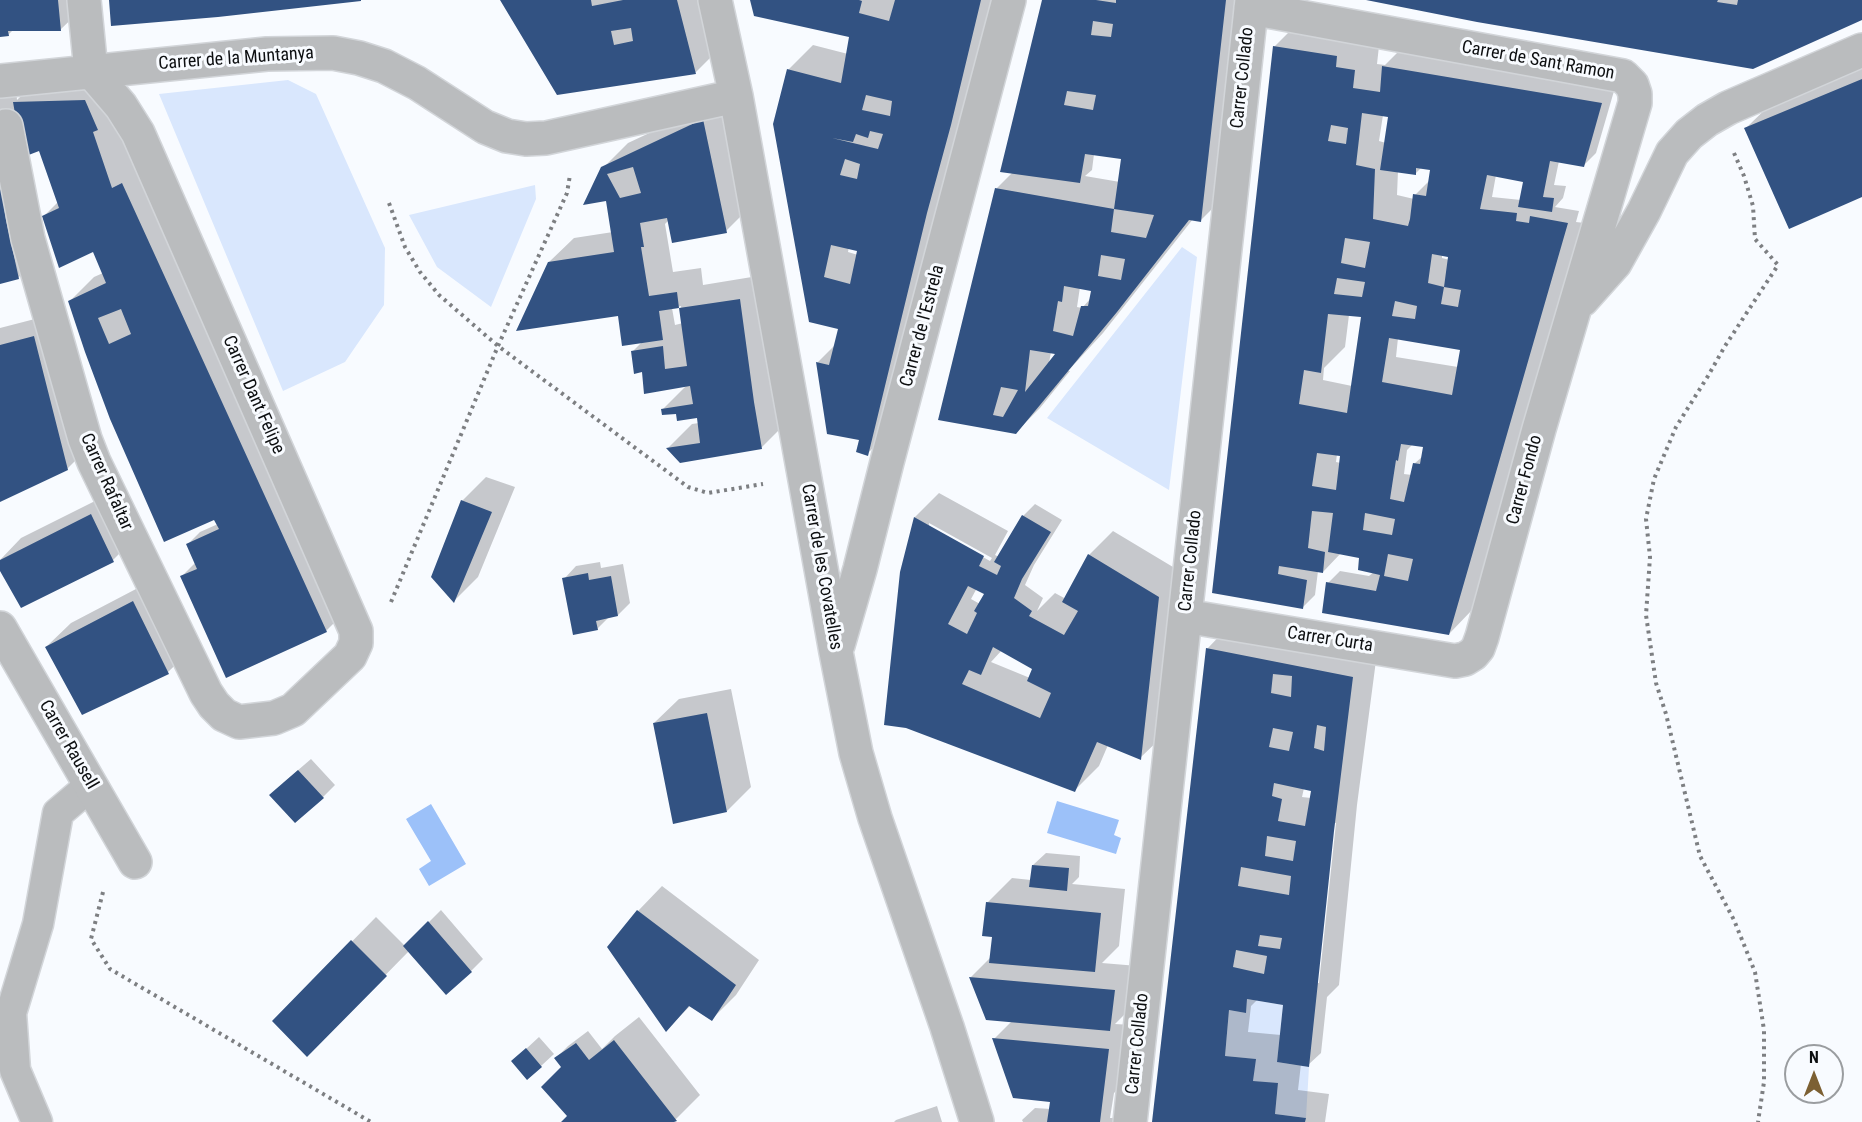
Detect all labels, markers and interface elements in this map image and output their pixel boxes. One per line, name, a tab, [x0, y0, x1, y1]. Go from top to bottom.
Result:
street label: Carrer Collado	[1227, 26, 1259, 130]
street label: Carrer de Sant Ramon	[1460, 37, 1616, 85]
street label: Carrer de la Muntanya	[158, 43, 314, 75]
street label: Carrer de l'Estrela	[896, 263, 950, 389]
street label: Carrer Dant Felipe	[217, 332, 289, 458]
street label: Carrer Rafaltar	[75, 430, 137, 534]
street label: Carrer Fondo	[1503, 433, 1547, 527]
street label: Carrer de les Covatelles	[796, 482, 846, 652]
street label: Carrer Collado	[1175, 509, 1207, 613]
street label: Carrer Curta	[1286, 623, 1374, 657]
street label: Carrer Rausell	[34, 697, 102, 793]
street label: Carrer Collado	[1122, 992, 1154, 1096]
north arrow	[1784, 1044, 1844, 1104]
text: N	[1809, 1048, 1819, 1067]

